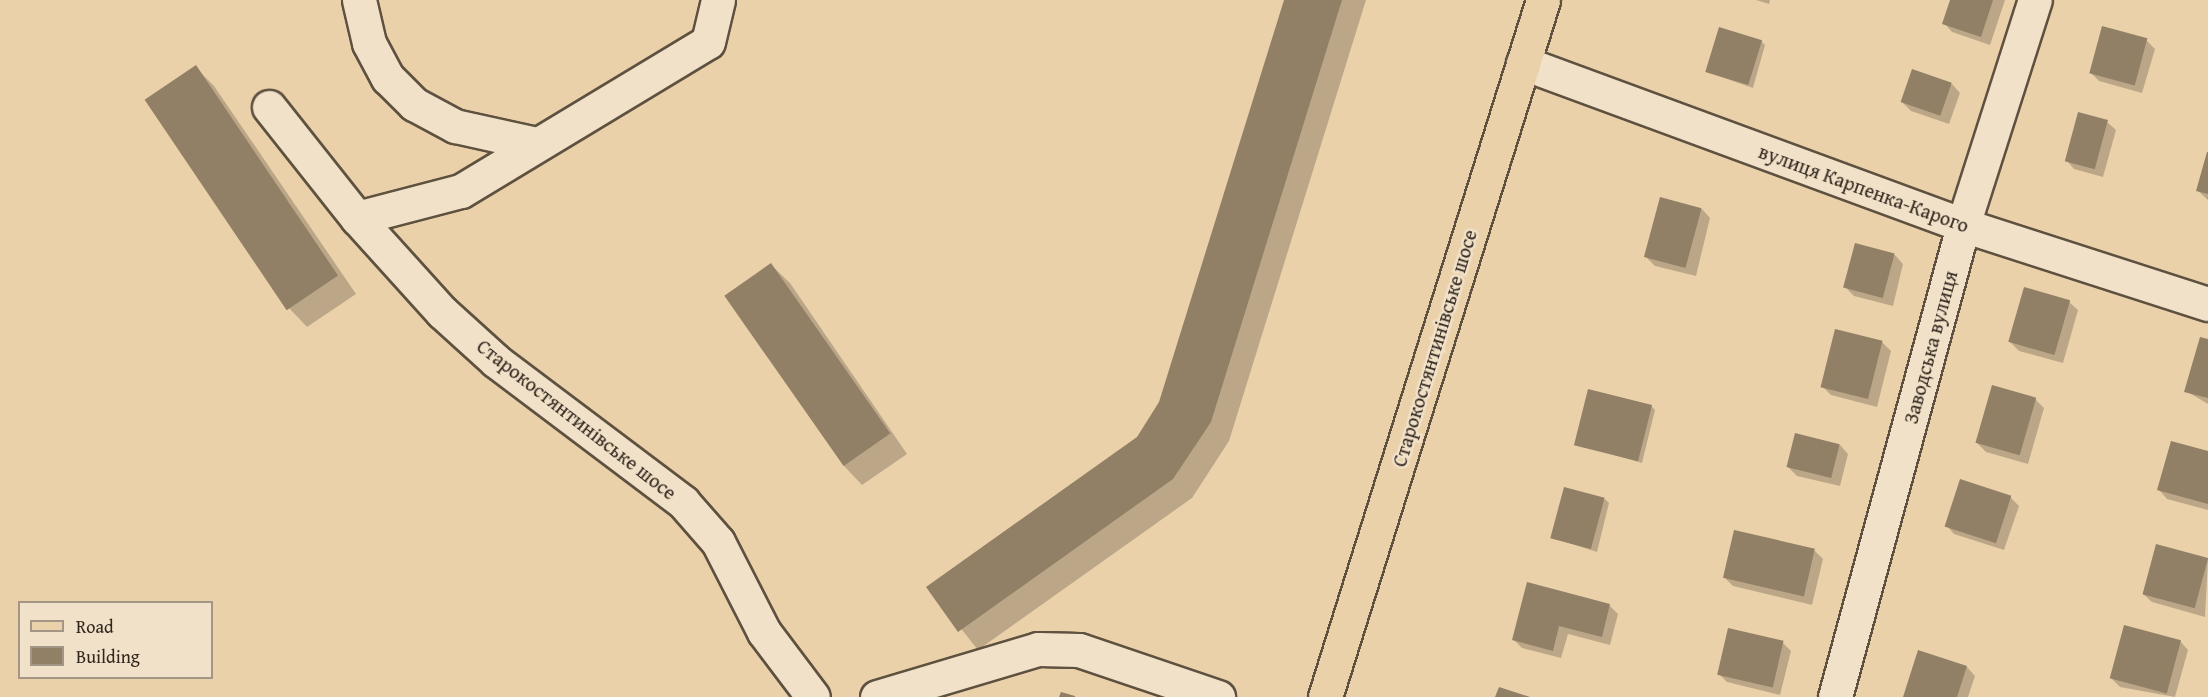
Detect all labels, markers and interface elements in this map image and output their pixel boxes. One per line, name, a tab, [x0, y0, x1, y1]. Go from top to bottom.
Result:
street label: вулиця Карпенка-Карого	[1756, 139, 1972, 237]
street label: Старокостянтинівське шосе	[1386, 227, 1482, 469]
street label: Заводська вулиця	[1898, 268, 1962, 426]
street label: Старокостянтинівське шосе	[472, 334, 682, 504]
legend	[18, 601, 213, 679]
text: Road	[76, 613, 114, 640]
text: Building	[76, 643, 140, 670]

